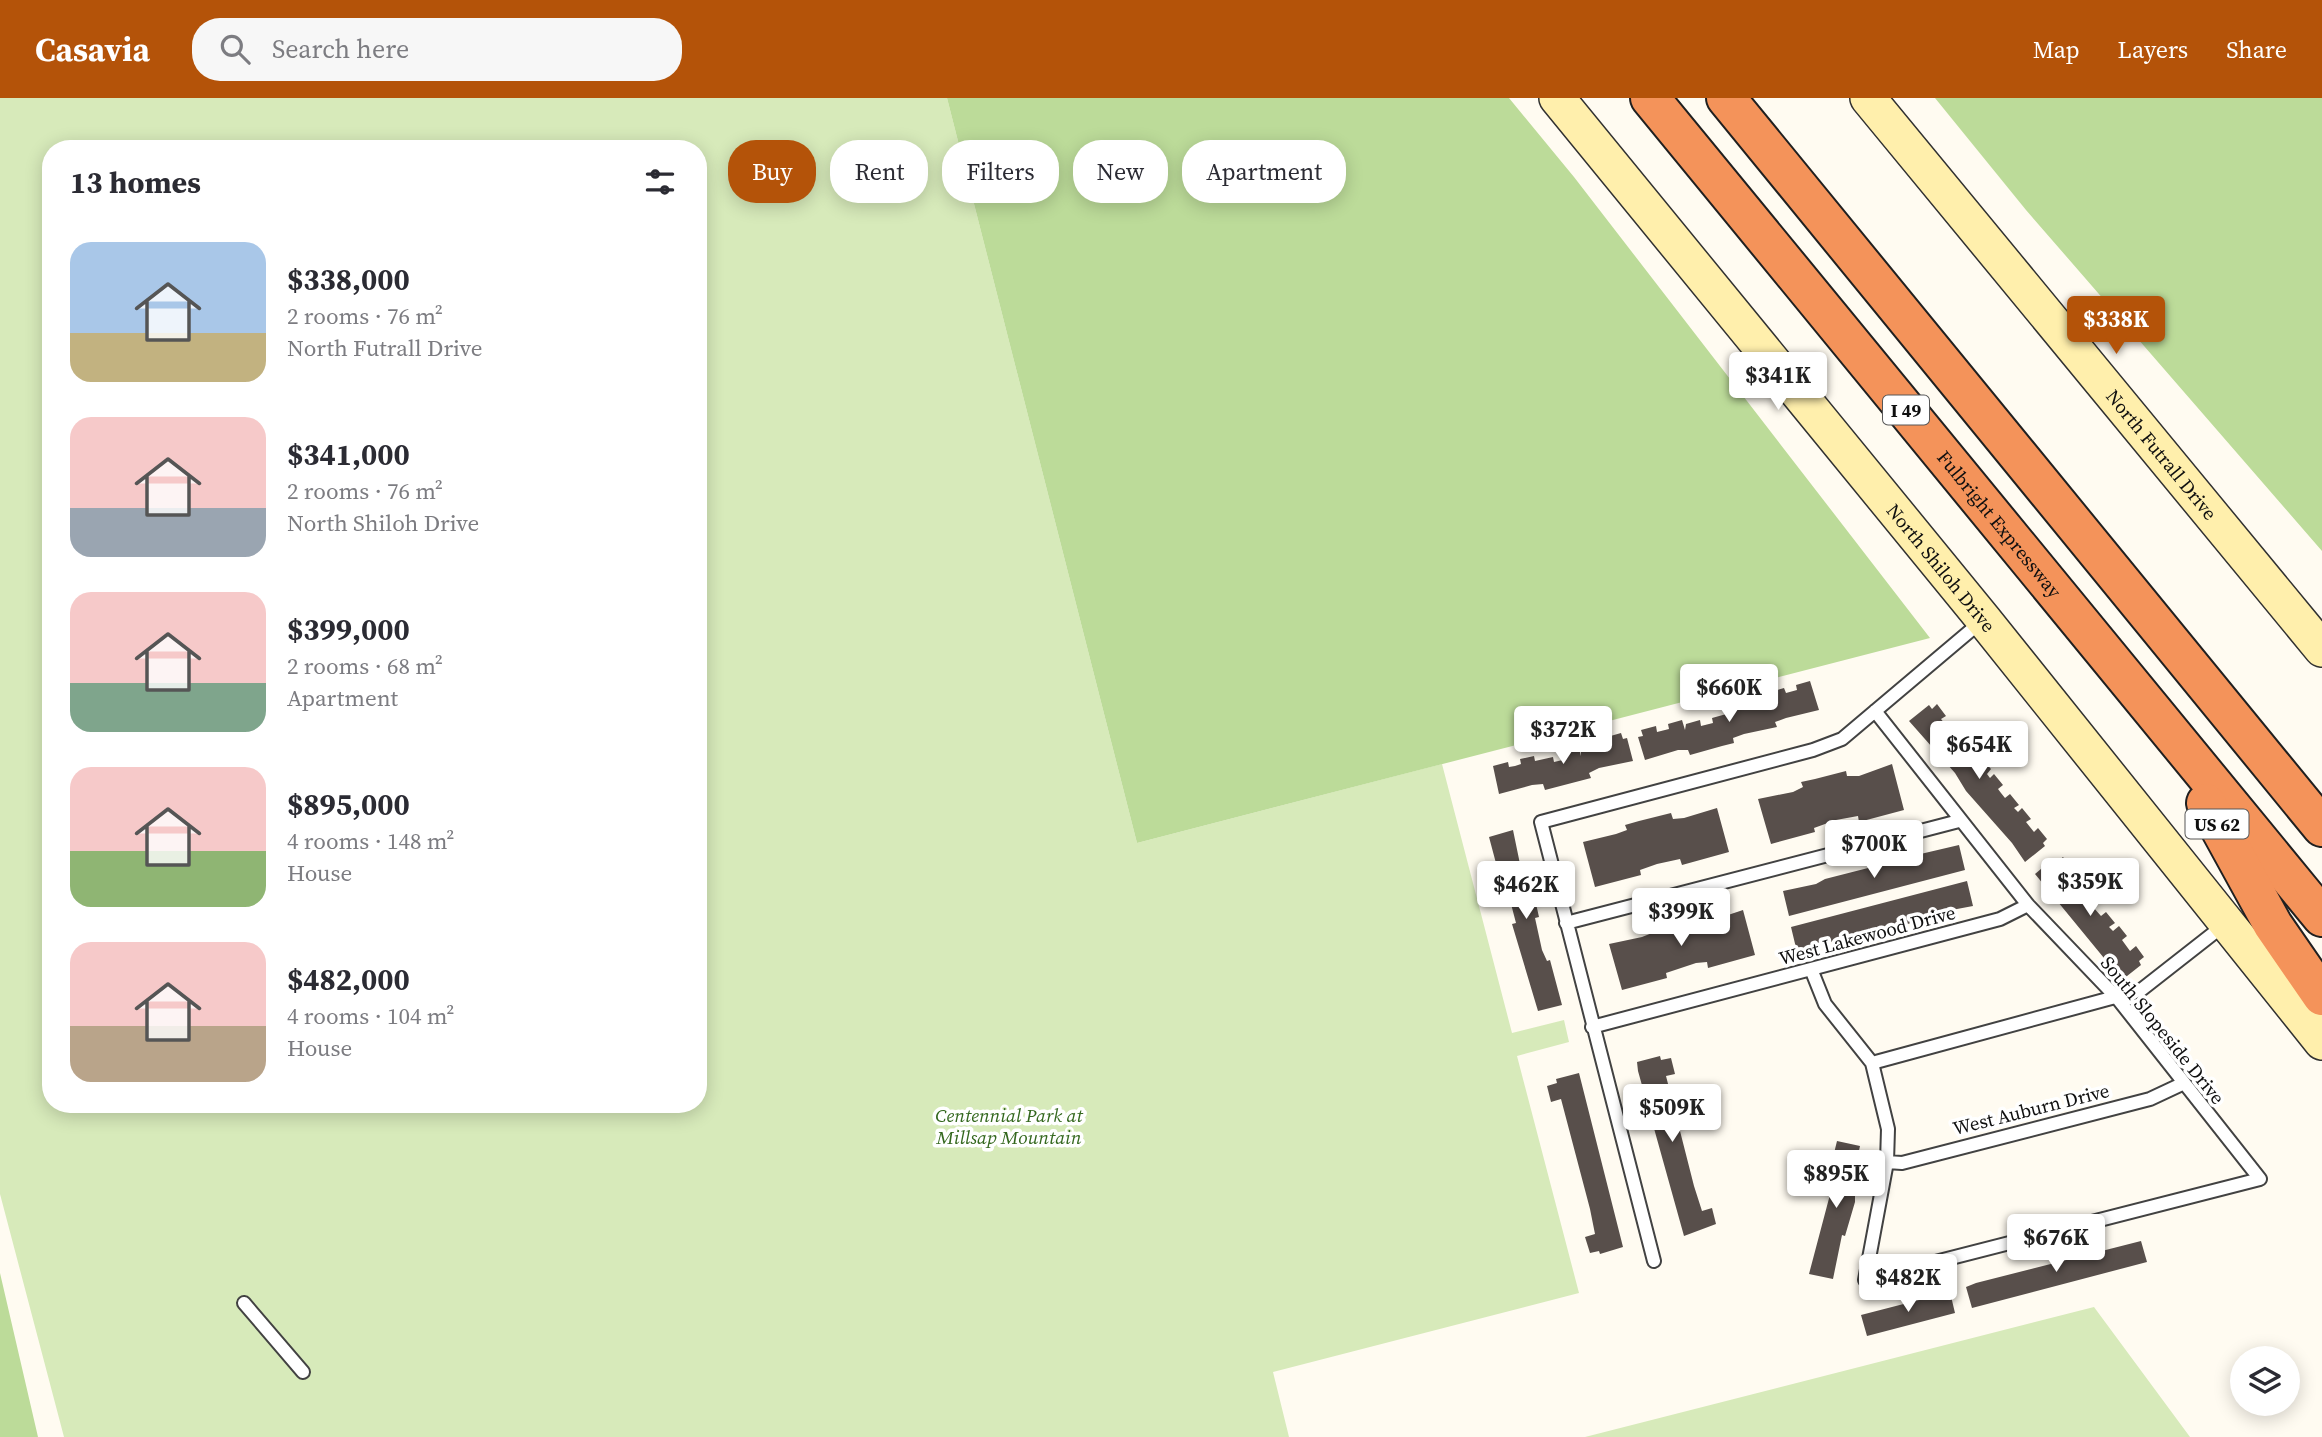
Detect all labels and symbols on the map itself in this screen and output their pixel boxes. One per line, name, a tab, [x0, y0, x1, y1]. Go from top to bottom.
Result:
pin: $338K	[2067, 296, 2165, 356]
pin: $341K	[1729, 352, 1827, 412]
street label: North Futrall Drive	[2100, 384, 2223, 525]
road number: I 49	[1883, 396, 1929, 424]
street label: Fulbright Expressway	[1931, 445, 2068, 603]
street label: North Shiloh Drive	[1881, 498, 2002, 638]
pin: $660K	[1680, 664, 1778, 724]
pin: $372K	[1514, 706, 1612, 766]
pin: $654K	[1930, 722, 2028, 781]
road number: US 62	[2186, 810, 2248, 838]
pin: $700K	[1825, 820, 1923, 880]
pin: $359K	[2041, 858, 2139, 918]
pin: $462K	[1477, 862, 1575, 921]
pin: $399K	[1632, 888, 1730, 948]
street label: West Lakewood Drive	[1776, 899, 1958, 971]
street label: South Slopeside Drive	[2095, 950, 2231, 1110]
street label: West Auburn Drive	[1950, 1077, 2112, 1141]
pin: $509K	[1623, 1084, 1721, 1144]
park label: Centennial Park at Millsap Mountain	[935, 1102, 1083, 1150]
pin: $895K	[1787, 1150, 1885, 1210]
pin: $676K	[2007, 1214, 2105, 1274]
pin: $482K	[1859, 1254, 1957, 1314]

